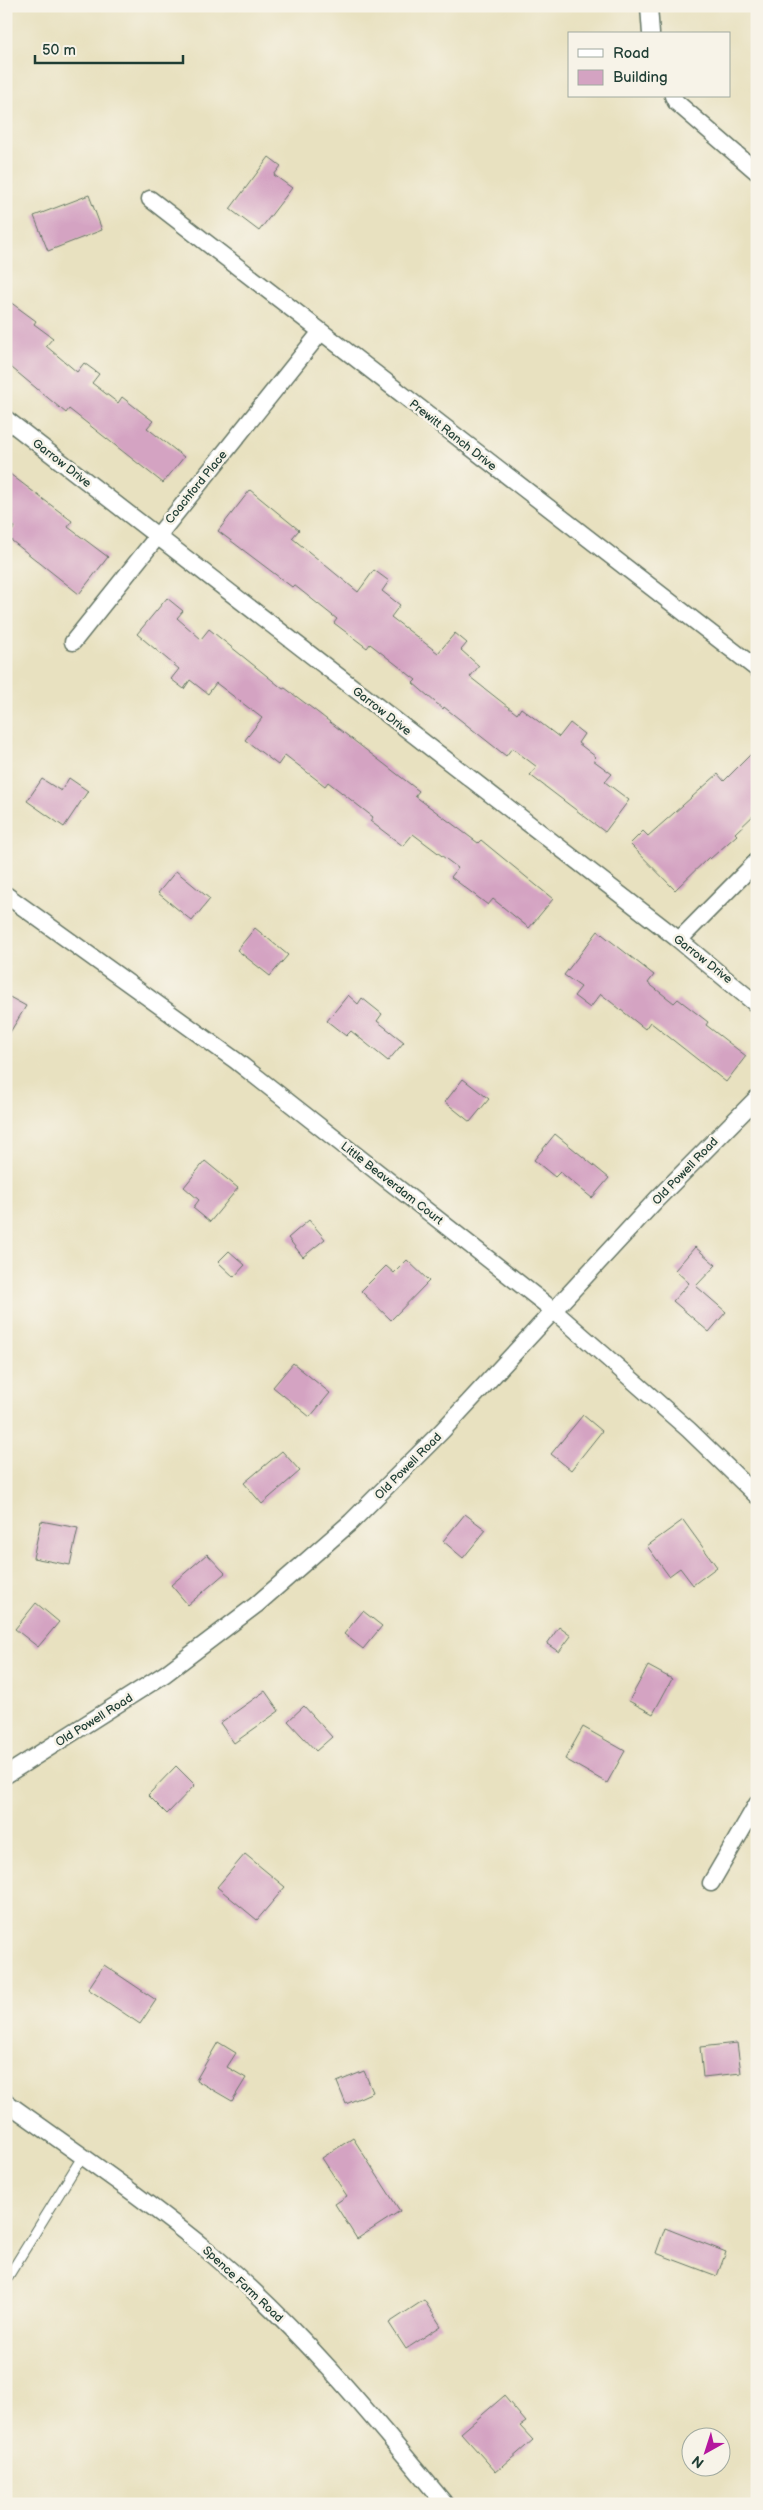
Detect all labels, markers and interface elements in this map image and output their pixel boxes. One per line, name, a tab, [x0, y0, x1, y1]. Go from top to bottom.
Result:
scale bar	[35, 32, 182, 64]
legend	[568, 32, 730, 98]
text: 50 m	[42, 41, 76, 60]
text: Road	[613, 44, 649, 63]
text: Building	[613, 68, 668, 87]
street label: Prewitt Ranch Drive	[406, 397, 499, 474]
street label: Garrow Drive	[29, 436, 94, 491]
street label: Coachford Place	[162, 448, 231, 527]
street label: Garrow Drive	[349, 684, 414, 739]
street label: Garrow Drive	[670, 932, 735, 987]
street label: Old Powell Road	[649, 1134, 722, 1208]
street label: Little Beaverdam Court	[337, 1139, 446, 1228]
street label: Old Powell Road	[372, 1430, 445, 1503]
street label: Old Powell Road	[53, 1691, 136, 1750]
street label: Spence Farm Road	[199, 2243, 286, 2326]
north arrow	[680, 2428, 730, 2478]
text: N	[689, 2452, 708, 2472]

